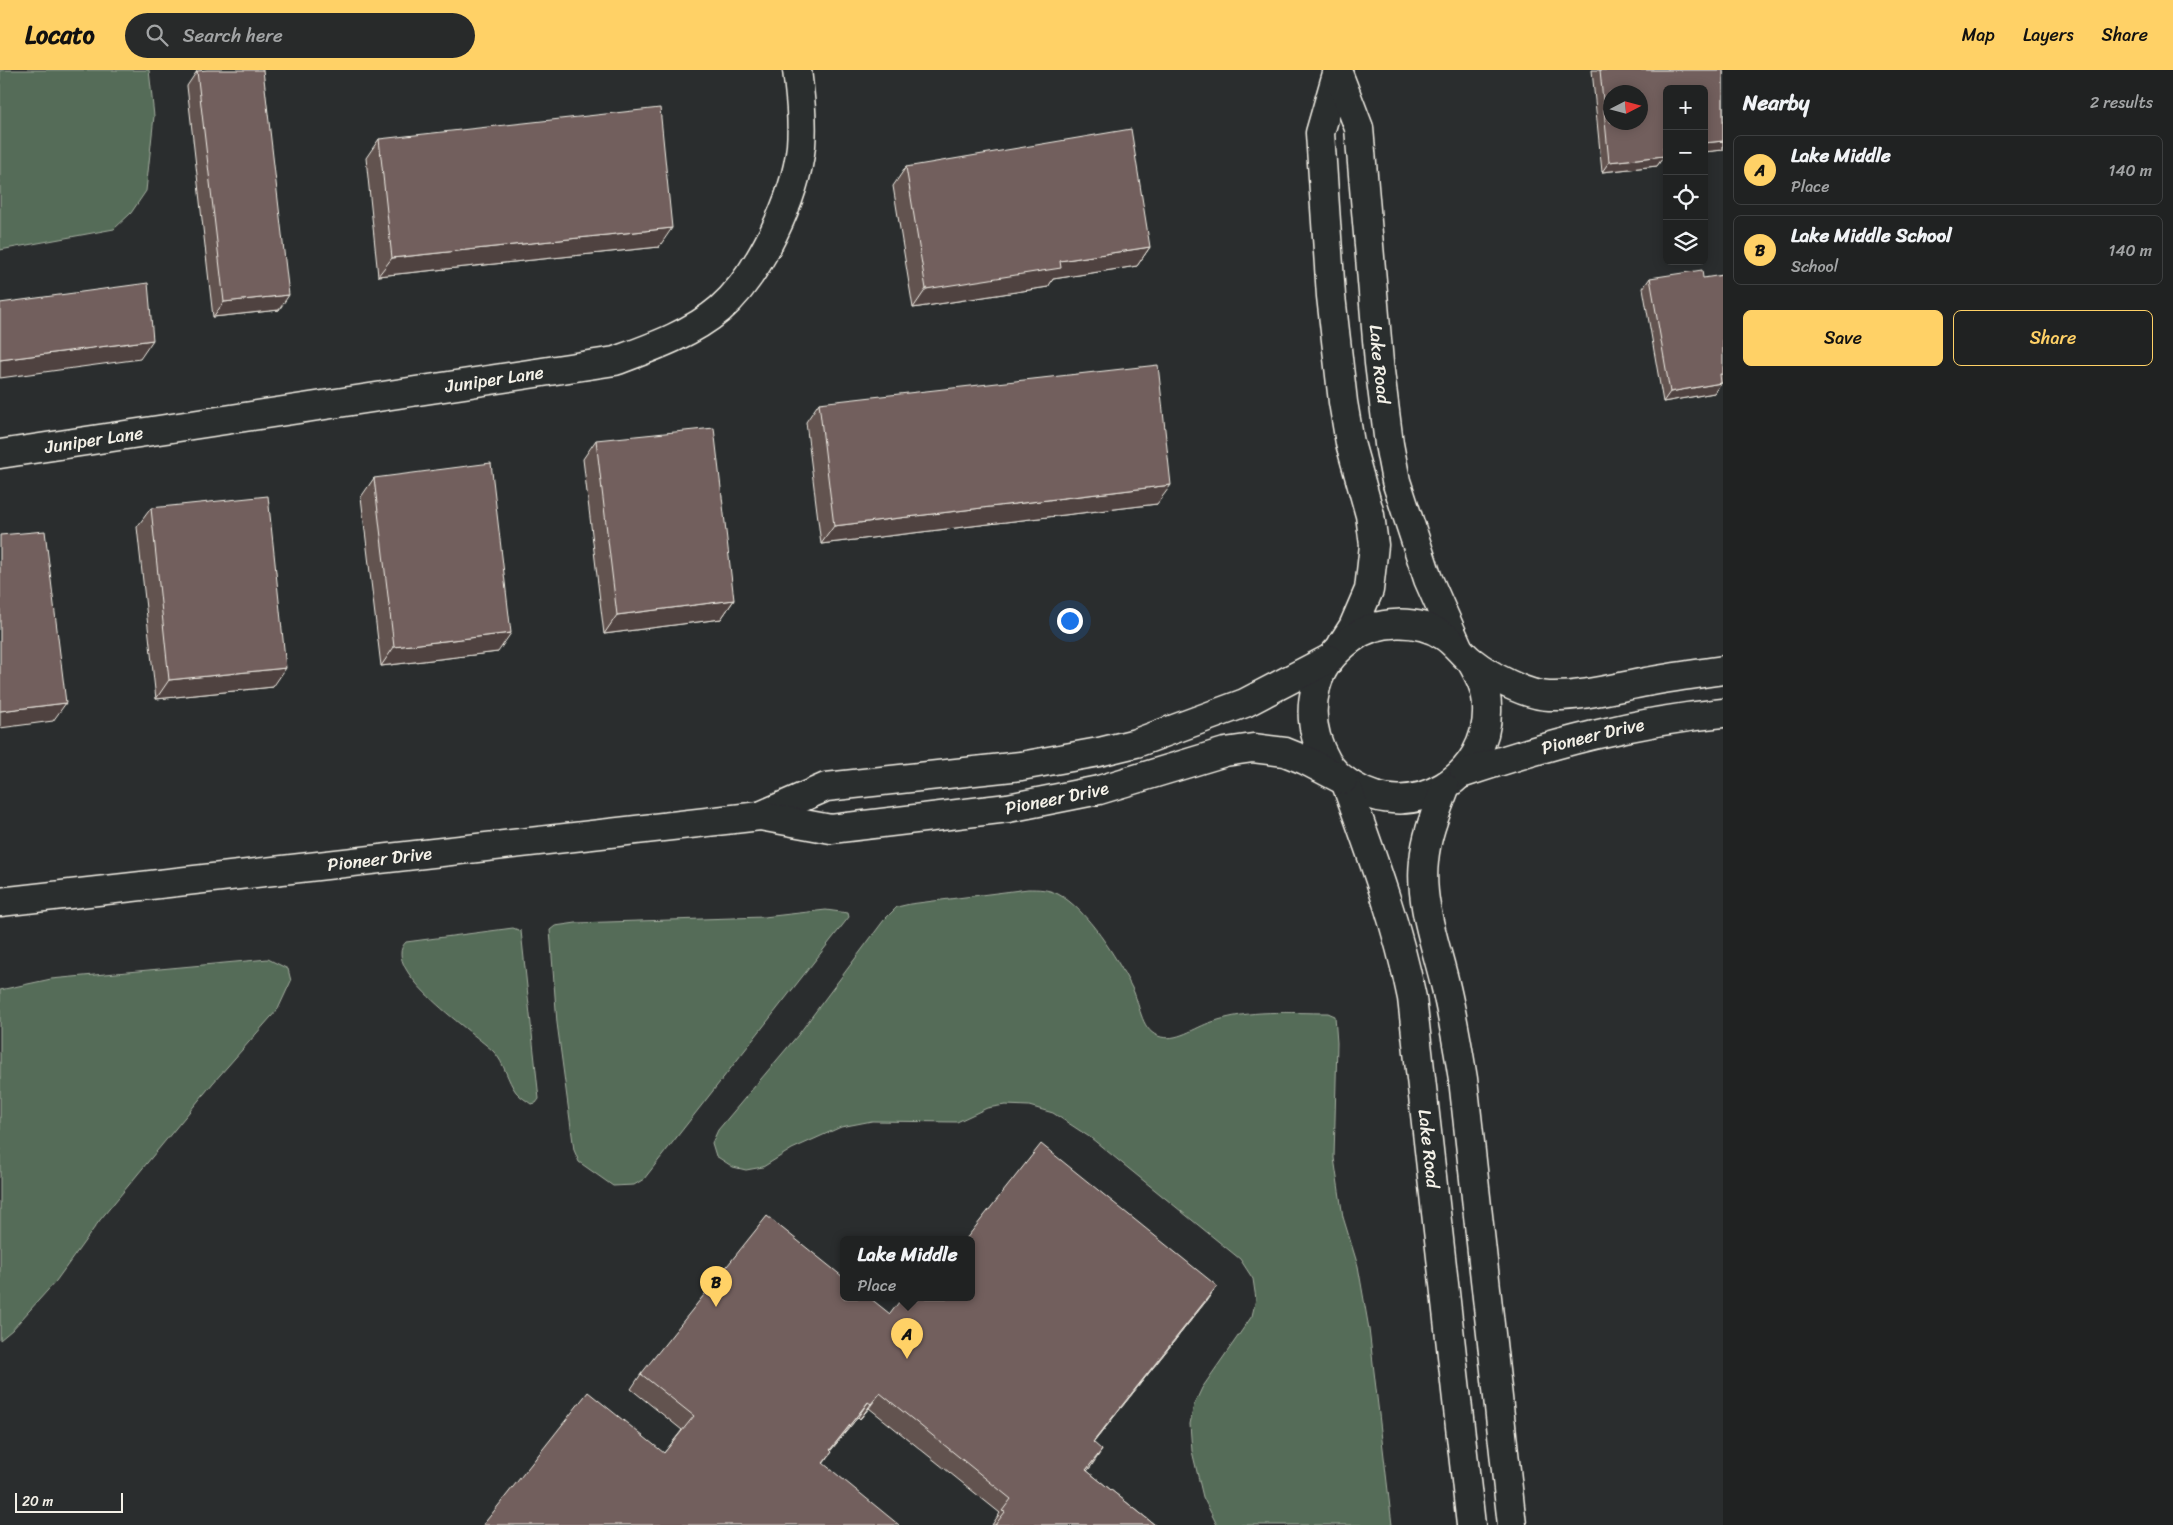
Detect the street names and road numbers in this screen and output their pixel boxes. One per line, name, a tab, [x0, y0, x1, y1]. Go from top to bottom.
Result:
street label: Lake Road	[1360, 323, 1400, 407]
street label: Juniper Lane	[442, 356, 546, 403]
street label: Juniper Lane	[41, 417, 145, 463]
street label: Pioneer Drive	[1537, 708, 1647, 764]
street label: Pioneer Drive	[1002, 772, 1113, 824]
street label: Pioneer Drive	[326, 837, 434, 881]
street label: Lake Road	[1409, 1108, 1449, 1191]

